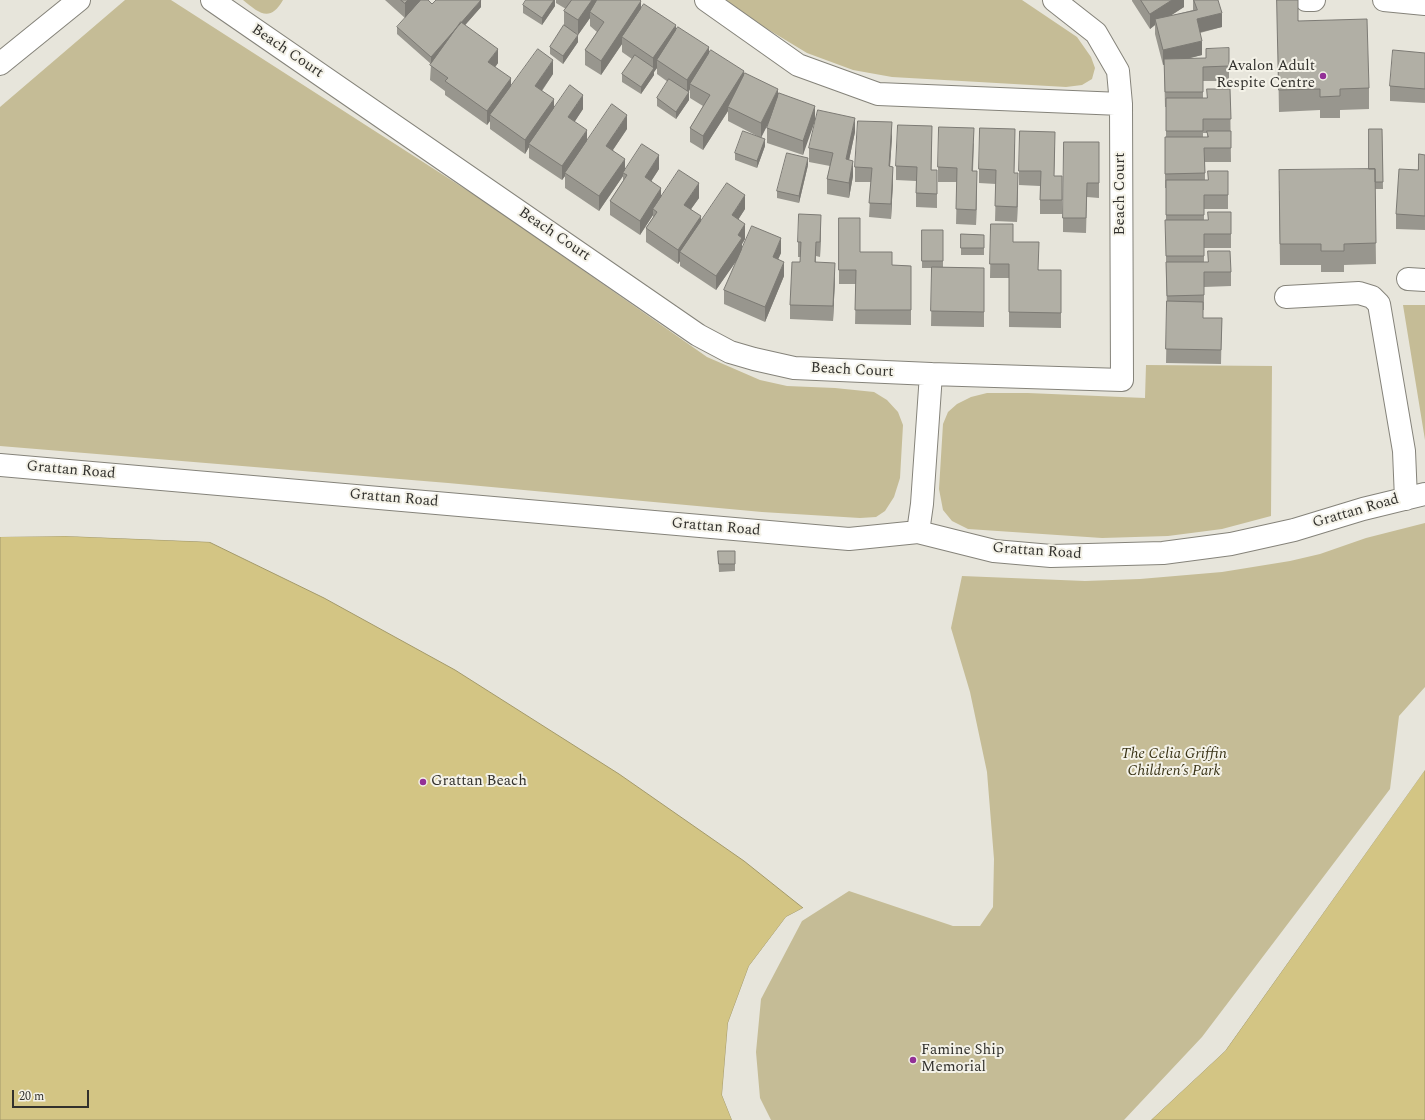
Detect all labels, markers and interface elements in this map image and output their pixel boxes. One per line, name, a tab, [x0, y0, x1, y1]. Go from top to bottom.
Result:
street label: Beach Court	[248, 21, 326, 83]
place label: Avalon Adult Respite Centre	[1216, 58, 1315, 93]
marker: Avalon Adult Respite Centre	[1318, 71, 1328, 81]
street label: Beach Court	[1112, 152, 1130, 236]
street label: Beach Court	[515, 204, 593, 266]
street label: Beach Court	[810, 360, 894, 382]
street label: Grattan Road	[26, 458, 116, 484]
street label: Grattan Road	[349, 486, 439, 512]
street label: Grattan Road	[1311, 491, 1401, 533]
street label: Grattan Road	[671, 515, 761, 541]
street label: Grattan Road	[992, 540, 1082, 564]
park label: The Celia Griffin Children’s Park	[1121, 746, 1227, 781]
place label: Grattan Beach	[431, 773, 527, 791]
marker: Grattan Beach	[418, 777, 428, 787]
place label: Famine Ship Memorial	[921, 1042, 1004, 1077]
marker: Famine Ship Memorial	[908, 1055, 918, 1065]
scale bar	[14, 1082, 91, 1108]
text: 20 m	[19, 1087, 44, 1106]

